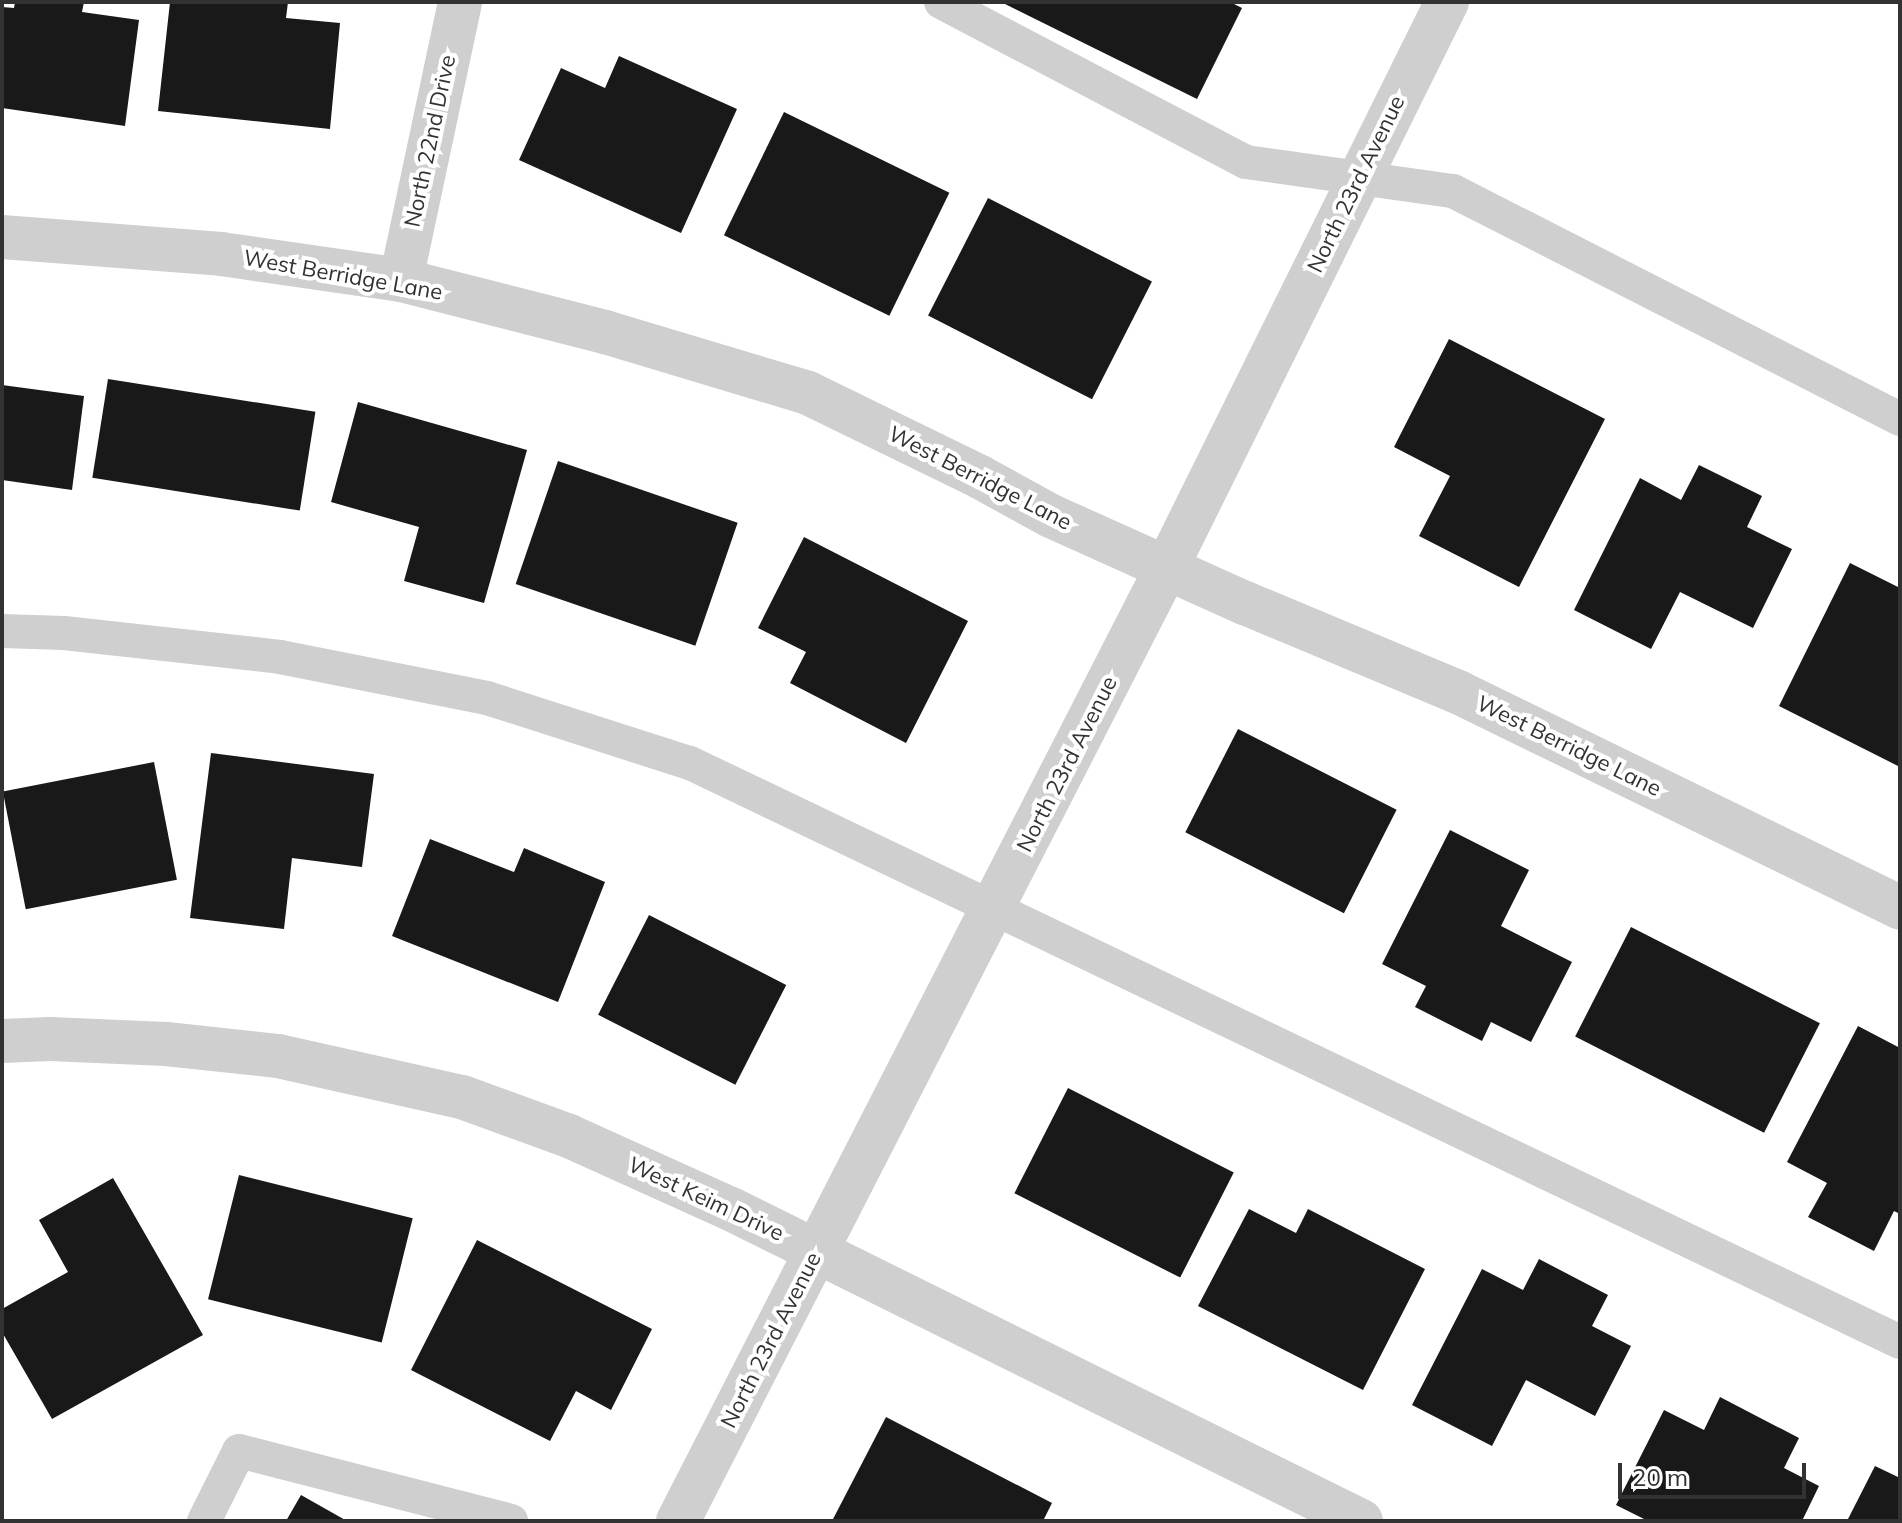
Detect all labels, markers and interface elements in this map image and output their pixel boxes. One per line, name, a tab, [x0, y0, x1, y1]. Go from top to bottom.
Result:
street label: North 22nd Drive	[399, 53, 461, 229]
street label: North 23rd Avenue	[1302, 91, 1410, 277]
street label: West Berridge Lane	[241, 244, 445, 306]
street label: West Berridge Lane	[884, 420, 1076, 536]
street label: North 23rd Avenue	[1011, 672, 1123, 856]
street label: West Berridge Lane	[1473, 690, 1665, 802]
street label: West Keim Drive	[624, 1151, 788, 1247]
street label: North 23rd Avenue	[715, 1248, 827, 1432]
scale bar	[1622, 1447, 1810, 1497]
text: 20 m	[1632, 1462, 1688, 1492]

